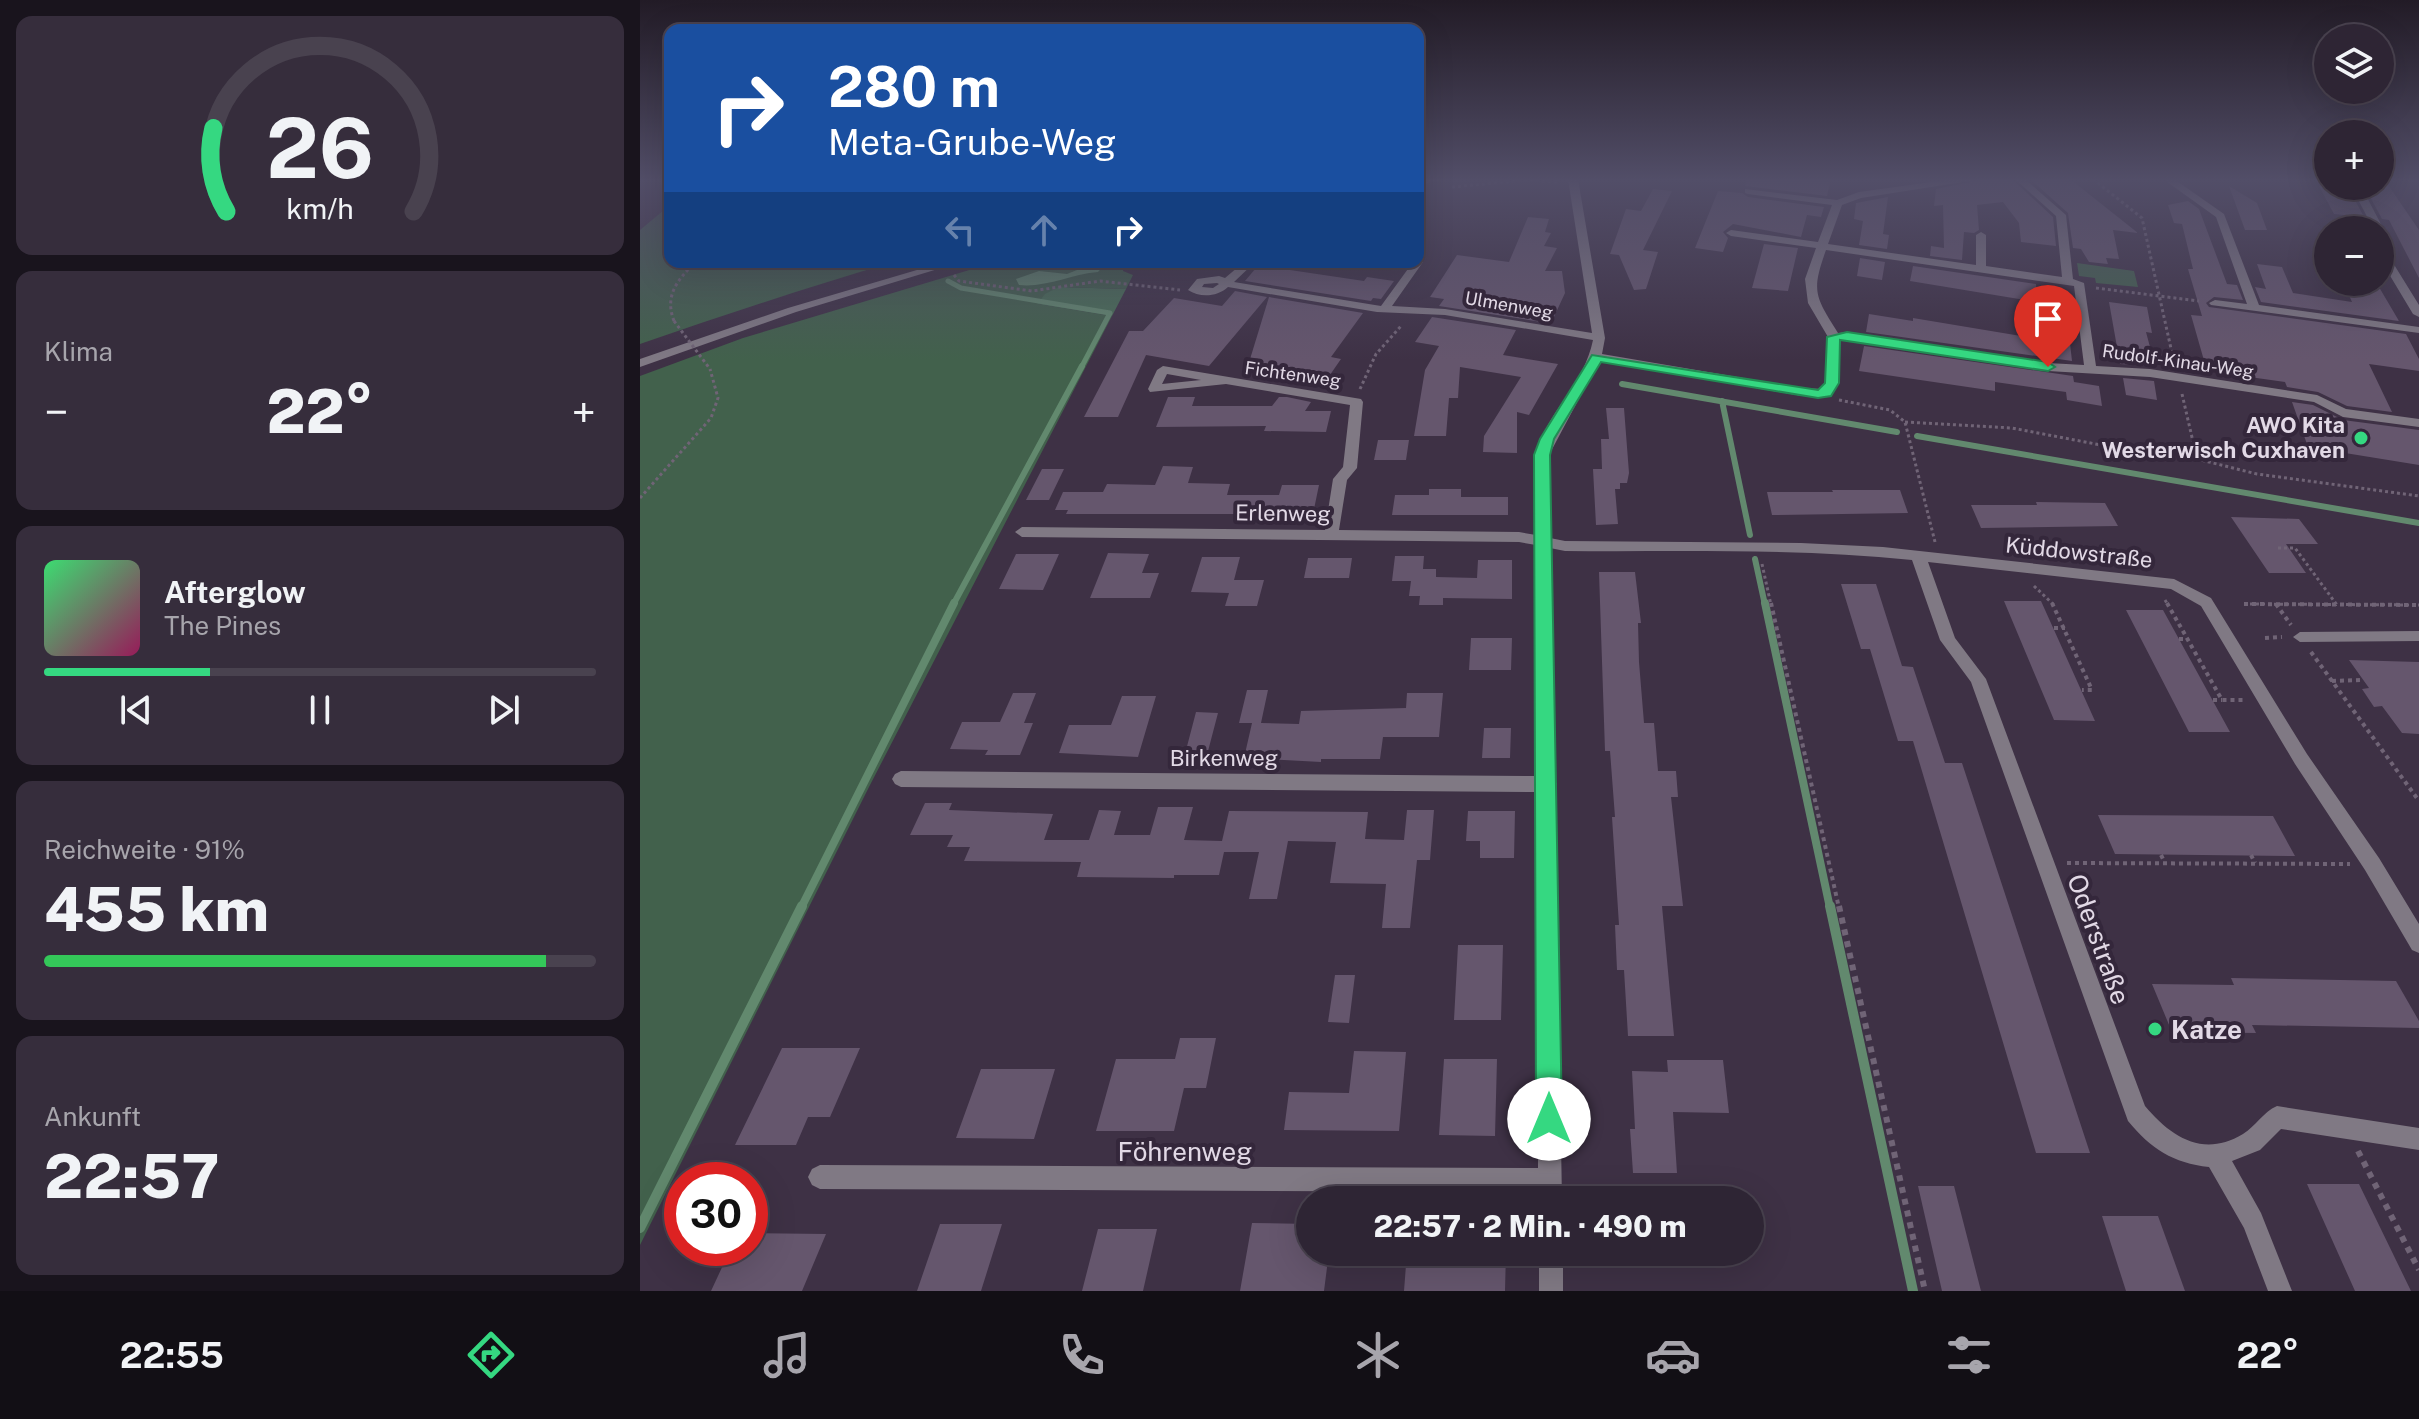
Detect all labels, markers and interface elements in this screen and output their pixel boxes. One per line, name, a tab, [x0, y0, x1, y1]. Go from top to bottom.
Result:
map controls	[2314, 24, 2394, 296]
button: layers	[2314, 24, 2394, 104]
text: 280 m	[828, 54, 1000, 120]
icon: right	[696, 56, 800, 160]
text: 26	[266, 98, 374, 196]
button: +	[2314, 120, 2394, 200]
text: Meta-Grube-Weg	[828, 121, 1117, 163]
text: km/h	[286, 192, 354, 225]
icon: left	[938, 208, 982, 252]
icon: ahead	[1022, 208, 1066, 252]
icon: right	[1106, 208, 1150, 252]
button: −	[2314, 216, 2394, 296]
pin	[2014, 285, 2082, 367]
street label: Ulmenweg	[1463, 287, 1555, 323]
icon: arrive	[2026, 297, 2070, 341]
text: Klima	[44, 336, 113, 367]
street label: Rudolf-Kinau-Weg	[2101, 340, 2255, 382]
street label: Fichtenweg	[1243, 357, 1343, 391]
text: 22°	[266, 376, 374, 447]
text: −	[44, 386, 68, 438]
text: +	[572, 386, 596, 438]
place label: AWO Kita Westerwisch Cuxhaven	[2101, 412, 2345, 463]
marker: AWO Kita Westerwisch Cuxhaven	[2352, 429, 2370, 447]
street label: Erlenweg	[1235, 499, 1331, 527]
street label: Küddowstraße	[2004, 531, 2154, 573]
text: Afterglow	[164, 574, 306, 610]
text: The Pines	[164, 610, 281, 641]
icon: previous	[114, 688, 158, 732]
icon: pause	[298, 688, 342, 732]
icon: next	[482, 688, 526, 732]
street label: Birkenweg	[1170, 745, 1278, 771]
text: Reichweite · 91%	[44, 834, 245, 865]
street label: Oderstraße	[2061, 870, 2137, 1008]
text: 455 km	[44, 874, 269, 945]
place label: Katze	[2171, 1014, 2242, 1045]
marker: Katze	[2146, 1020, 2164, 1038]
position arrow	[1507, 1077, 1591, 1161]
text: Ankunft	[44, 1101, 141, 1132]
street label: Föhrenweg	[1118, 1136, 1252, 1167]
text: 22:57	[44, 1141, 219, 1212]
speed limit sign: 30	[664, 1162, 768, 1266]
text: 22:57 · 2 Min. · 490 m	[1373, 1208, 1687, 1244]
icon: directions	[463, 1327, 519, 1383]
icon: music	[759, 1327, 815, 1383]
icon: phone	[1054, 1327, 1110, 1383]
icon: climate	[1350, 1327, 1406, 1383]
icon: car	[1645, 1327, 1701, 1383]
icon: filters	[1941, 1327, 1997, 1383]
text: 22:55	[120, 1334, 224, 1376]
text: 22°	[2236, 1334, 2299, 1376]

